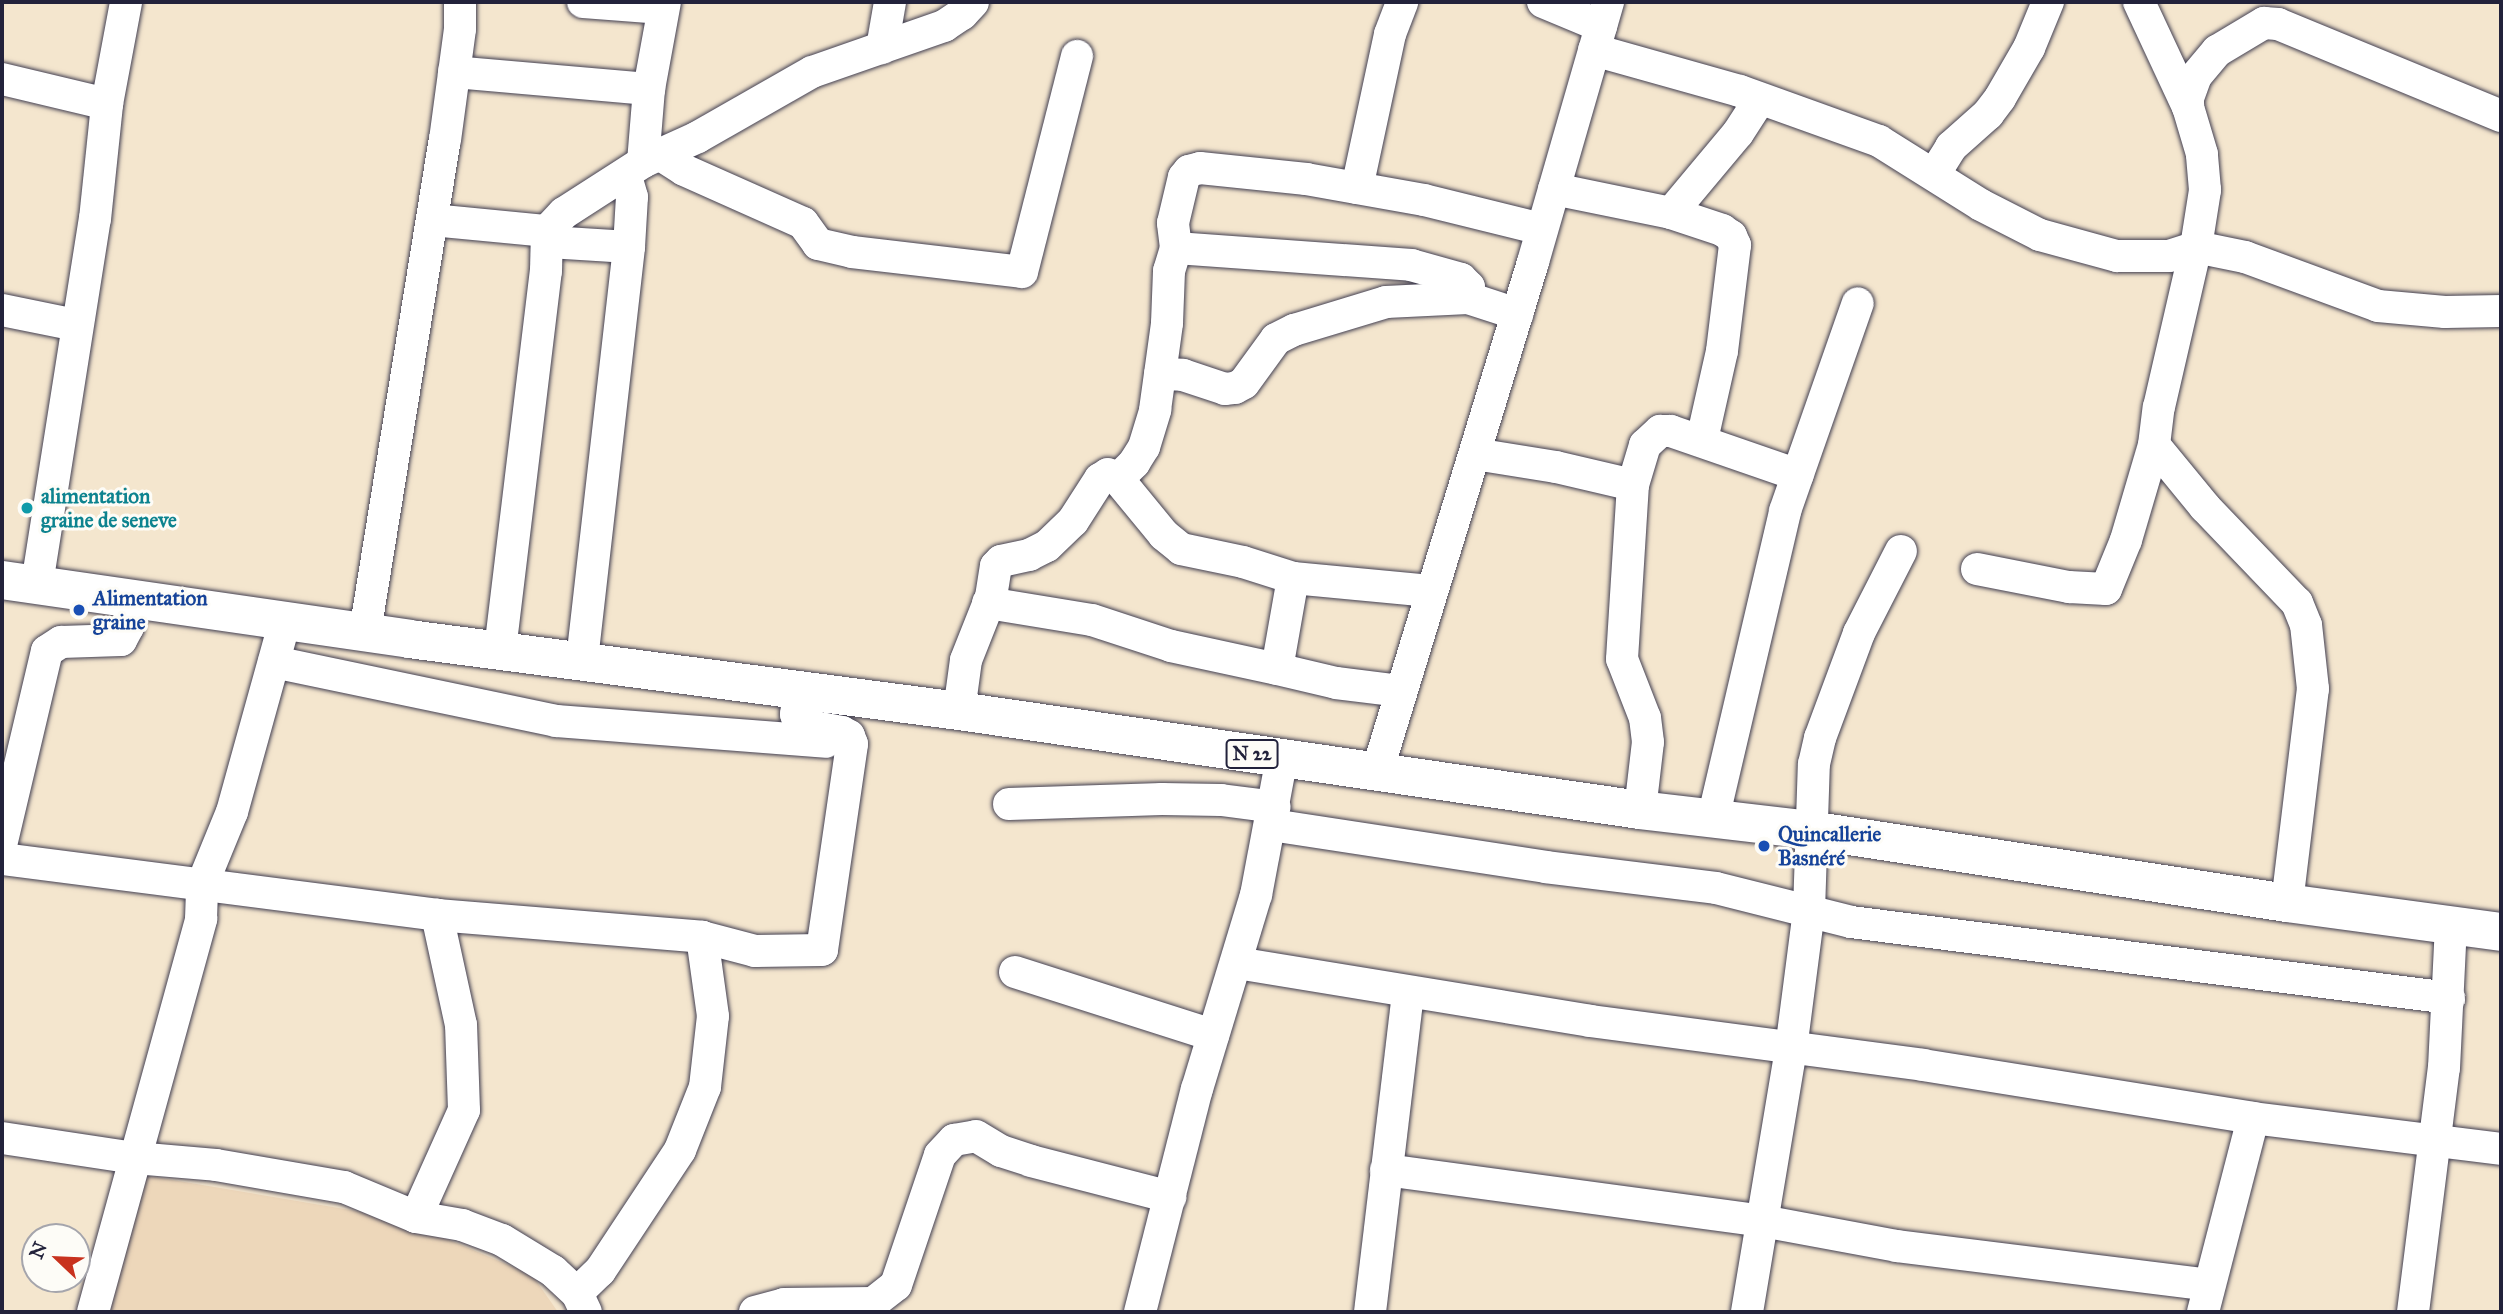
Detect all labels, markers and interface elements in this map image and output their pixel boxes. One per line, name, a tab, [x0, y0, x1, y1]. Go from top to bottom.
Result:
place label: alimentation graine de seneve	[41, 483, 177, 533]
marker: alimentation graine de seneve	[19, 500, 35, 516]
place label: Alimentation graine	[93, 585, 208, 635]
marker: Alimentation graine	[71, 602, 87, 618]
road number: N 22	[1224, 738, 1280, 769]
place label: Quincallerie Basnéré	[1778, 821, 1881, 871]
marker: Quincallerie Basnéré	[1756, 838, 1772, 854]
north arrow	[21, 1223, 91, 1293]
text: N	[24, 1238, 52, 1262]

